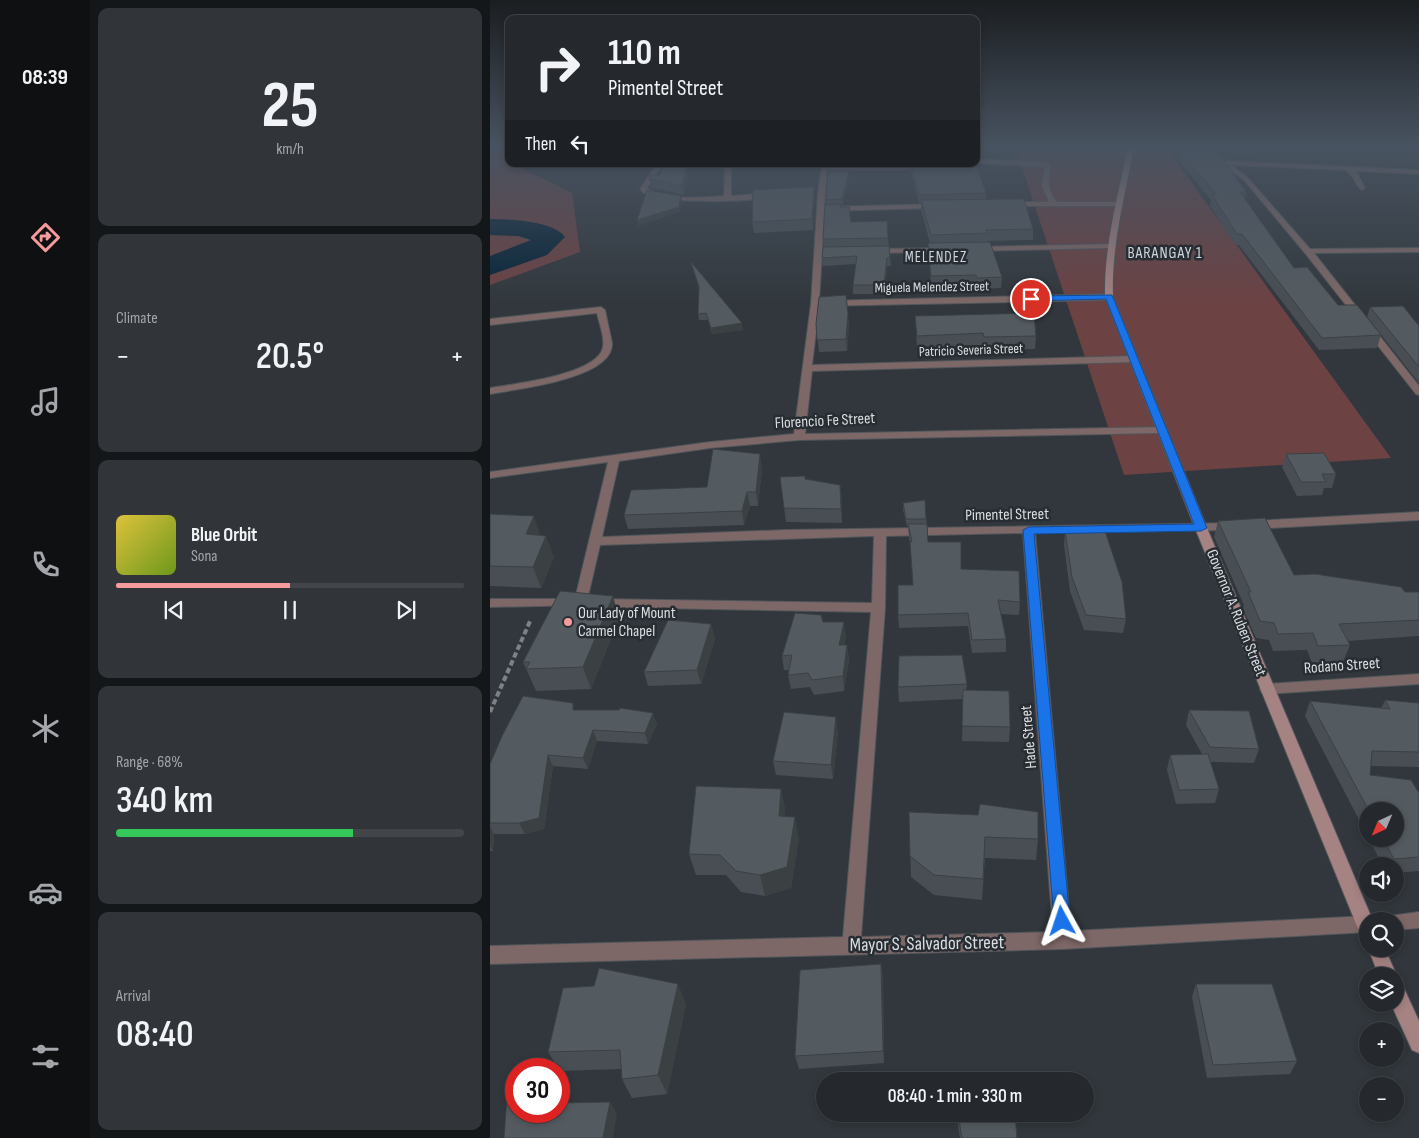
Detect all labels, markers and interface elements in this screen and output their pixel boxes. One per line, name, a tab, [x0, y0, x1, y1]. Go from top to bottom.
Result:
text: 110 m	[608, 32, 681, 75]
icon: right	[525, 35, 590, 100]
text: 08:39	[22, 64, 68, 91]
text: 25	[261, 68, 319, 146]
text: Pimentel Street	[608, 75, 723, 102]
icon: left	[566, 130, 594, 158]
text: Then	[525, 133, 556, 156]
text: km/h	[276, 140, 304, 159]
icon: directions	[28, 220, 63, 255]
district label: BARANGAY 1	[1127, 244, 1203, 263]
district label: MELENDEZ	[905, 248, 967, 267]
street label: Miguela Melendez Street	[875, 278, 989, 296]
pin	[1010, 278, 1052, 320]
icon: arrive	[1017, 285, 1045, 313]
text: Climate	[116, 309, 158, 328]
text: 20.5°	[256, 334, 324, 379]
text: −	[116, 340, 130, 373]
text: +	[450, 340, 464, 373]
street label: Patricio Severia Street	[918, 340, 1024, 360]
icon: music	[28, 384, 63, 419]
street label: Florencio Fe Street	[774, 409, 876, 433]
street label: Pimentel Street	[965, 505, 1049, 525]
text: Blue Orbit	[191, 524, 257, 547]
icon: phone	[28, 547, 63, 582]
text: Sona	[191, 547, 218, 566]
street label: Governor A. Ruben Street	[1202, 547, 1270, 679]
icon: previous	[160, 596, 188, 624]
icon: pause	[276, 596, 304, 624]
icon: next	[392, 596, 420, 624]
place label: Our Lady of Mount Carmel Chapel	[578, 604, 676, 641]
marker: Our Lady of Mount Carmel Chapel	[562, 616, 574, 628]
street label: Rodano Street	[1303, 654, 1381, 678]
street label: Hade Street	[1017, 704, 1041, 770]
icon: climate	[28, 711, 63, 746]
text: Range · 68%	[116, 753, 183, 772]
text: 340 km	[116, 778, 213, 823]
north arrow	[1359, 802, 1404, 848]
map controls	[1359, 802, 1404, 1122]
button: sound	[1359, 857, 1404, 902]
icon: car	[28, 875, 63, 910]
position arrow	[1035, 894, 1087, 946]
button: search	[1359, 912, 1404, 957]
street label: Mayor S. Salvador Street	[850, 931, 1005, 957]
button: layers	[1359, 967, 1404, 1012]
text: Arrival	[116, 987, 150, 1006]
text: 08:40	[116, 1012, 193, 1057]
button: +	[1359, 1022, 1404, 1067]
icon: filters	[28, 1039, 63, 1074]
speed limit sign: 30	[505, 1058, 570, 1123]
button: −	[1359, 1077, 1404, 1122]
text: 08:40 · 1 min · 330 m	[888, 1085, 1022, 1108]

